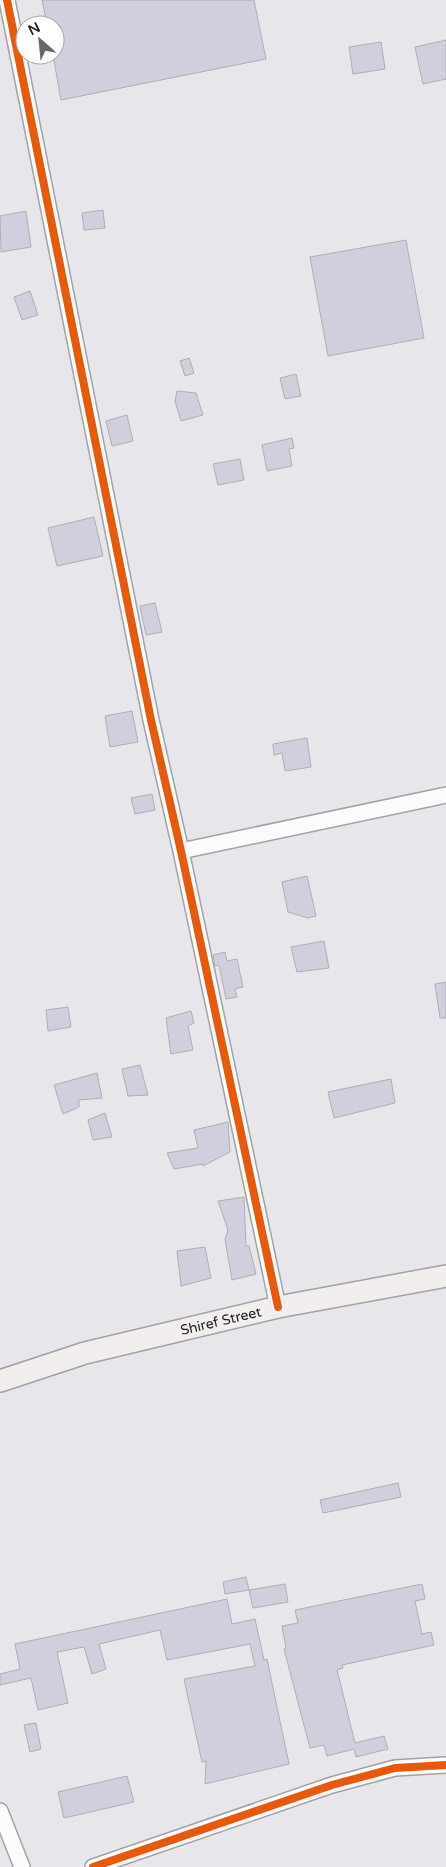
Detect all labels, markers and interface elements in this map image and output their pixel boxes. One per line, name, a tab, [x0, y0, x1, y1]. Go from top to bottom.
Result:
north arrow	[15, 15, 65, 65]
text: N	[25, 19, 43, 39]
street label: Shiref Street	[179, 1303, 264, 1339]

